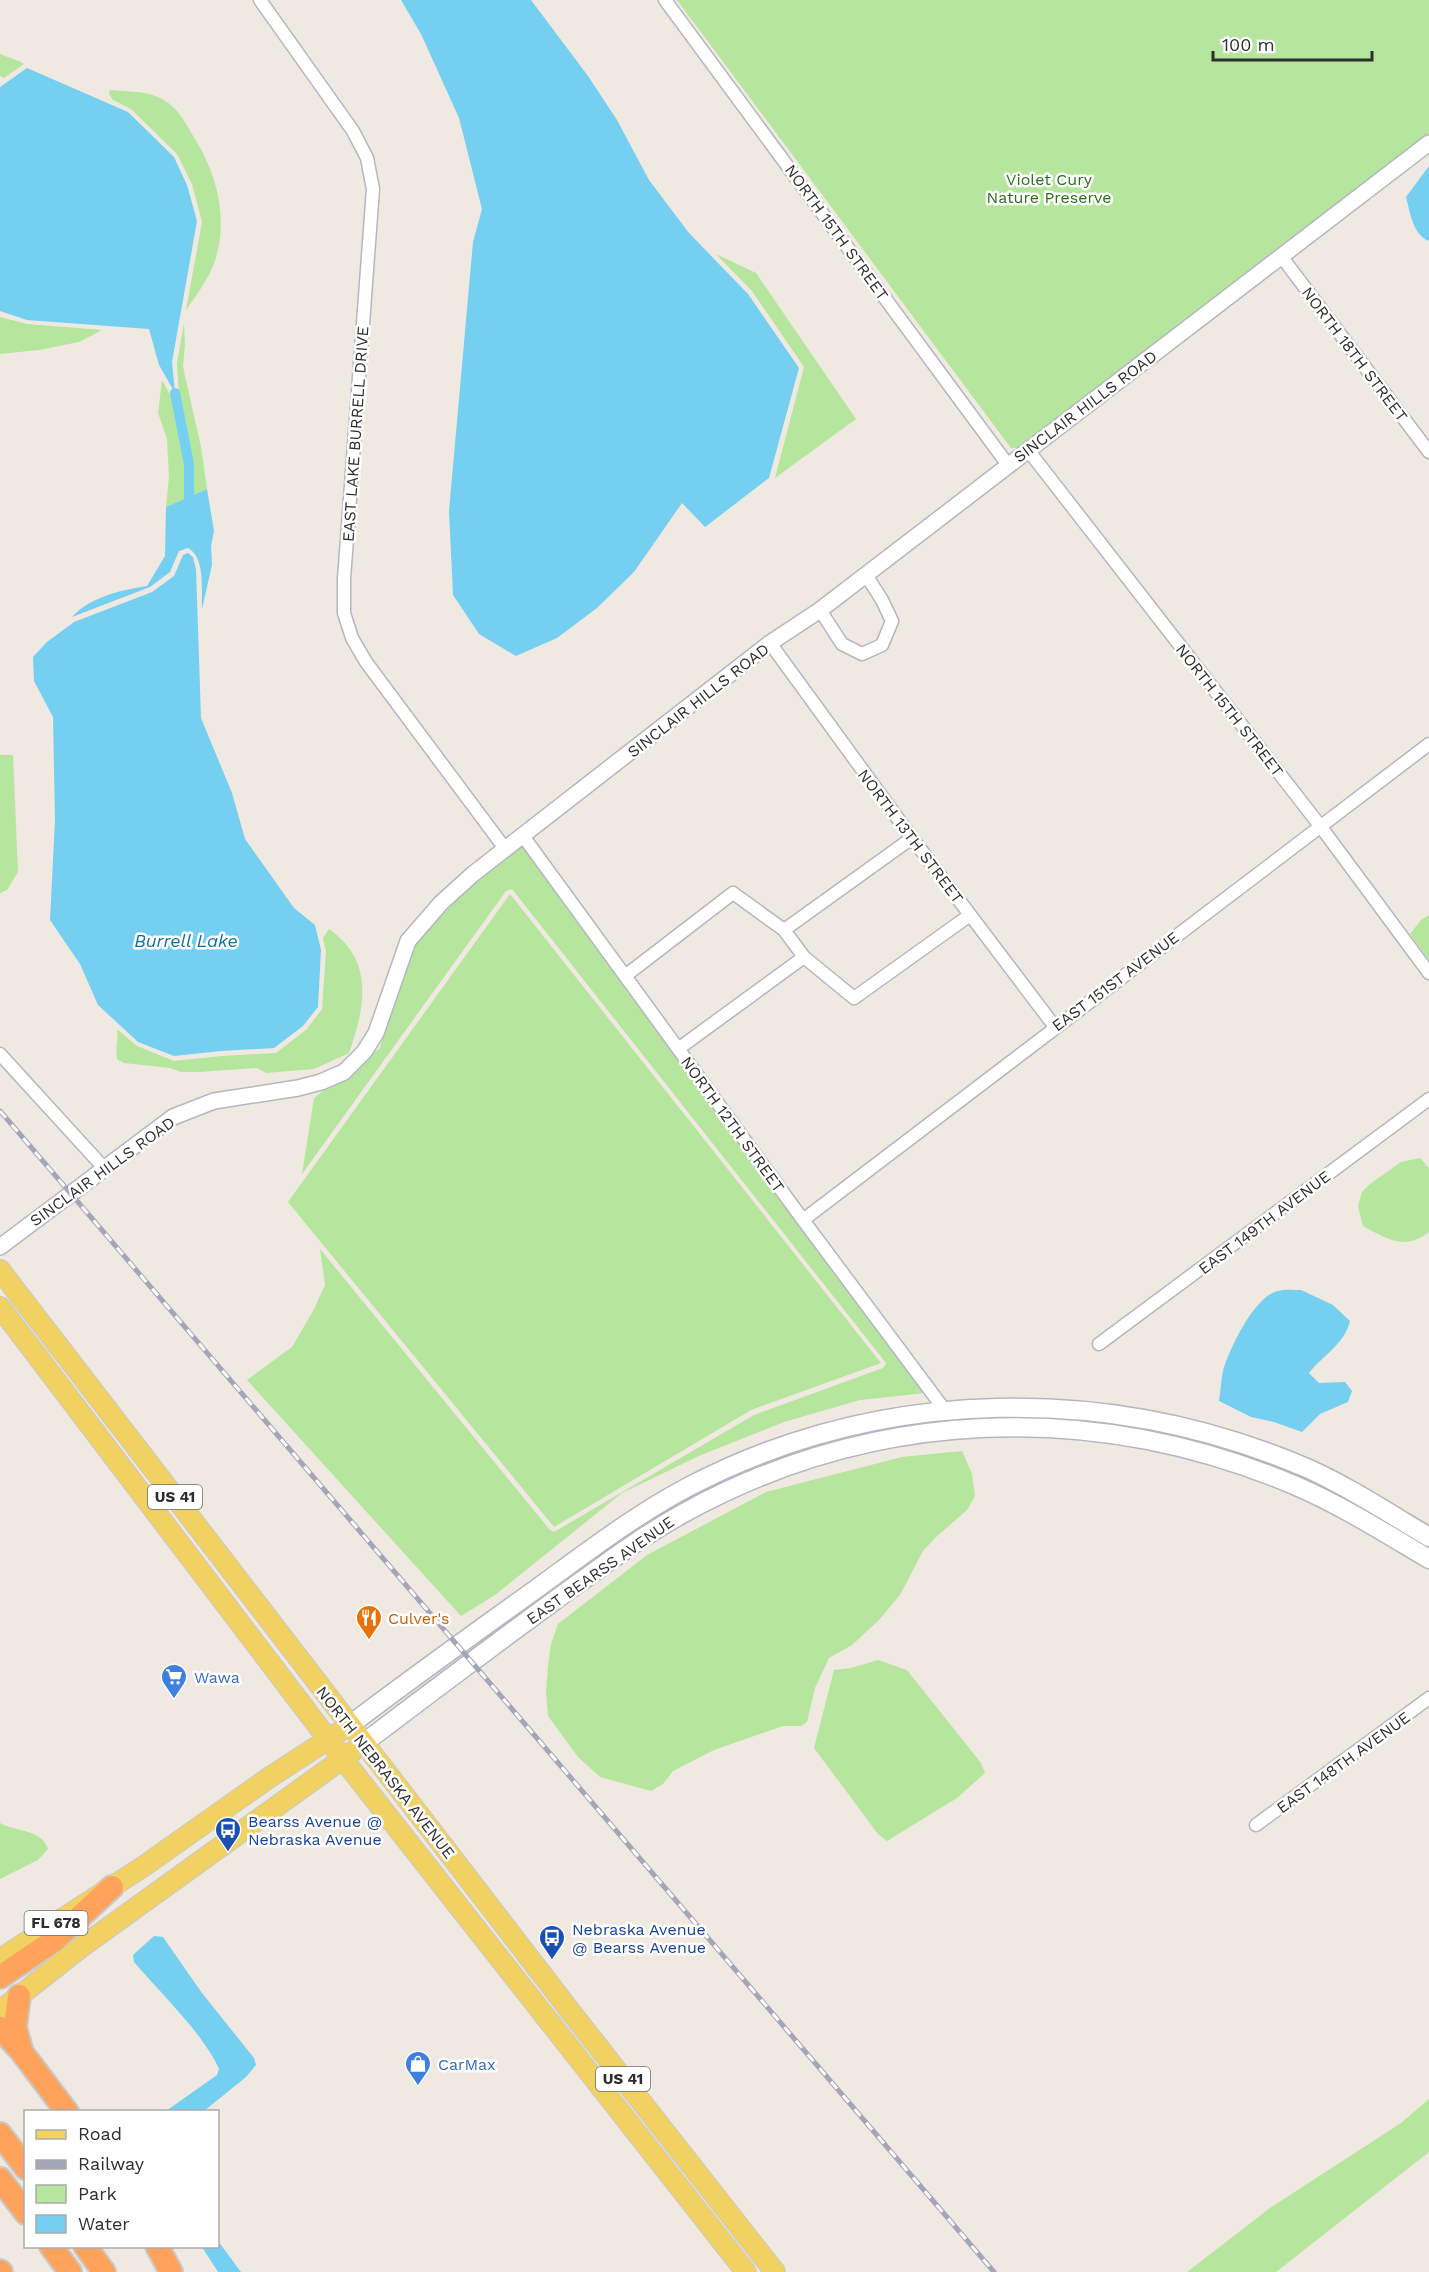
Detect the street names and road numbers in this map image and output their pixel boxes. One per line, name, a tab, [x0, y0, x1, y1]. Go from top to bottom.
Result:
street label: NORTH 15TH STREET	[781, 161, 892, 304]
street label: NORTH 18TH STREET	[1298, 283, 1412, 426]
street label: EAST LAKE BURRELL DRIVE	[338, 325, 373, 543]
street label: SINCLAIR HILLS ROAD	[1010, 346, 1161, 466]
street label: SINCLAIR HILLS ROAD	[624, 639, 773, 762]
street label: NORTH 15TH STREET	[1172, 640, 1288, 781]
street label: NORTH 13TH STREET	[854, 765, 967, 907]
street label: EAST 151ST AVENUE	[1048, 928, 1182, 1035]
street label: NORTH 12TH STREET	[677, 1053, 788, 1196]
street label: SINCLAIR HILLS ROAD	[26, 1113, 178, 1230]
street label: EAST 149TH AVENUE	[1195, 1167, 1334, 1278]
road number: US 41	[148, 1485, 202, 1509]
street label: EAST BEARSS AVENUE	[523, 1512, 678, 1629]
street label: NORTH NEBRASKA AVENUE	[312, 1682, 459, 1862]
street label: EAST 148TH AVENUE	[1273, 1708, 1414, 1817]
road number: FL 678	[25, 1911, 88, 1935]
road number: US 41	[596, 2067, 650, 2091]

